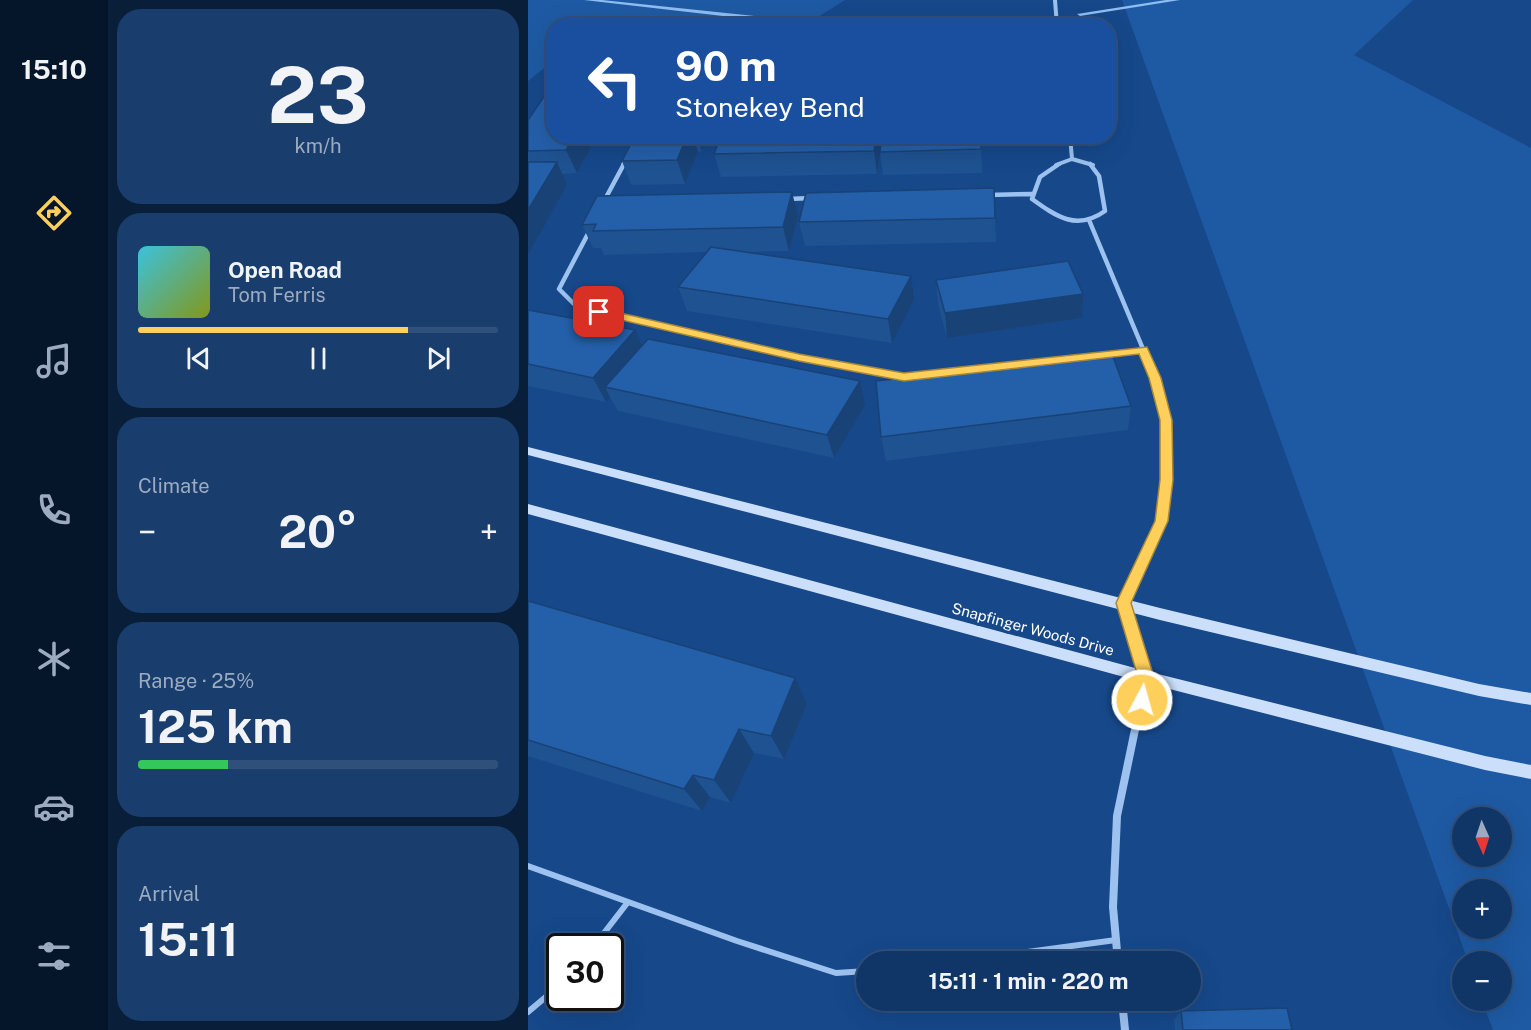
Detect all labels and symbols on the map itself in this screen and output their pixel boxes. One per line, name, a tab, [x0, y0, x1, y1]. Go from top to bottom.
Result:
pin	[573, 286, 624, 337]
street label: Snapfinger Woods Drive	[950, 599, 1116, 659]
position arrow	[1110, 668, 1174, 732]
north arrow	[1452, 807, 1512, 867]
speed limit sign: 30	[546, 933, 624, 1011]

